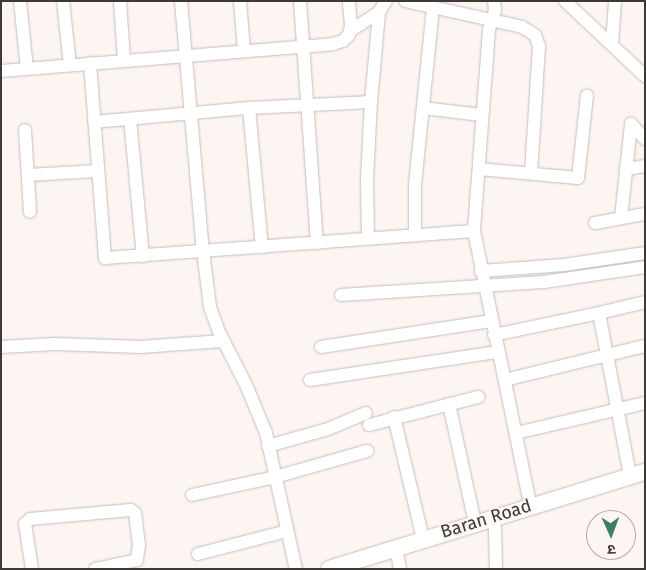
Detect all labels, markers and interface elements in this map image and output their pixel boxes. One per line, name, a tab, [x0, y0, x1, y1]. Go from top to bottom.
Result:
street label: Baran Road	[438, 495, 534, 543]
north arrow	[586, 510, 636, 560]
text: उ	[607, 541, 616, 558]

